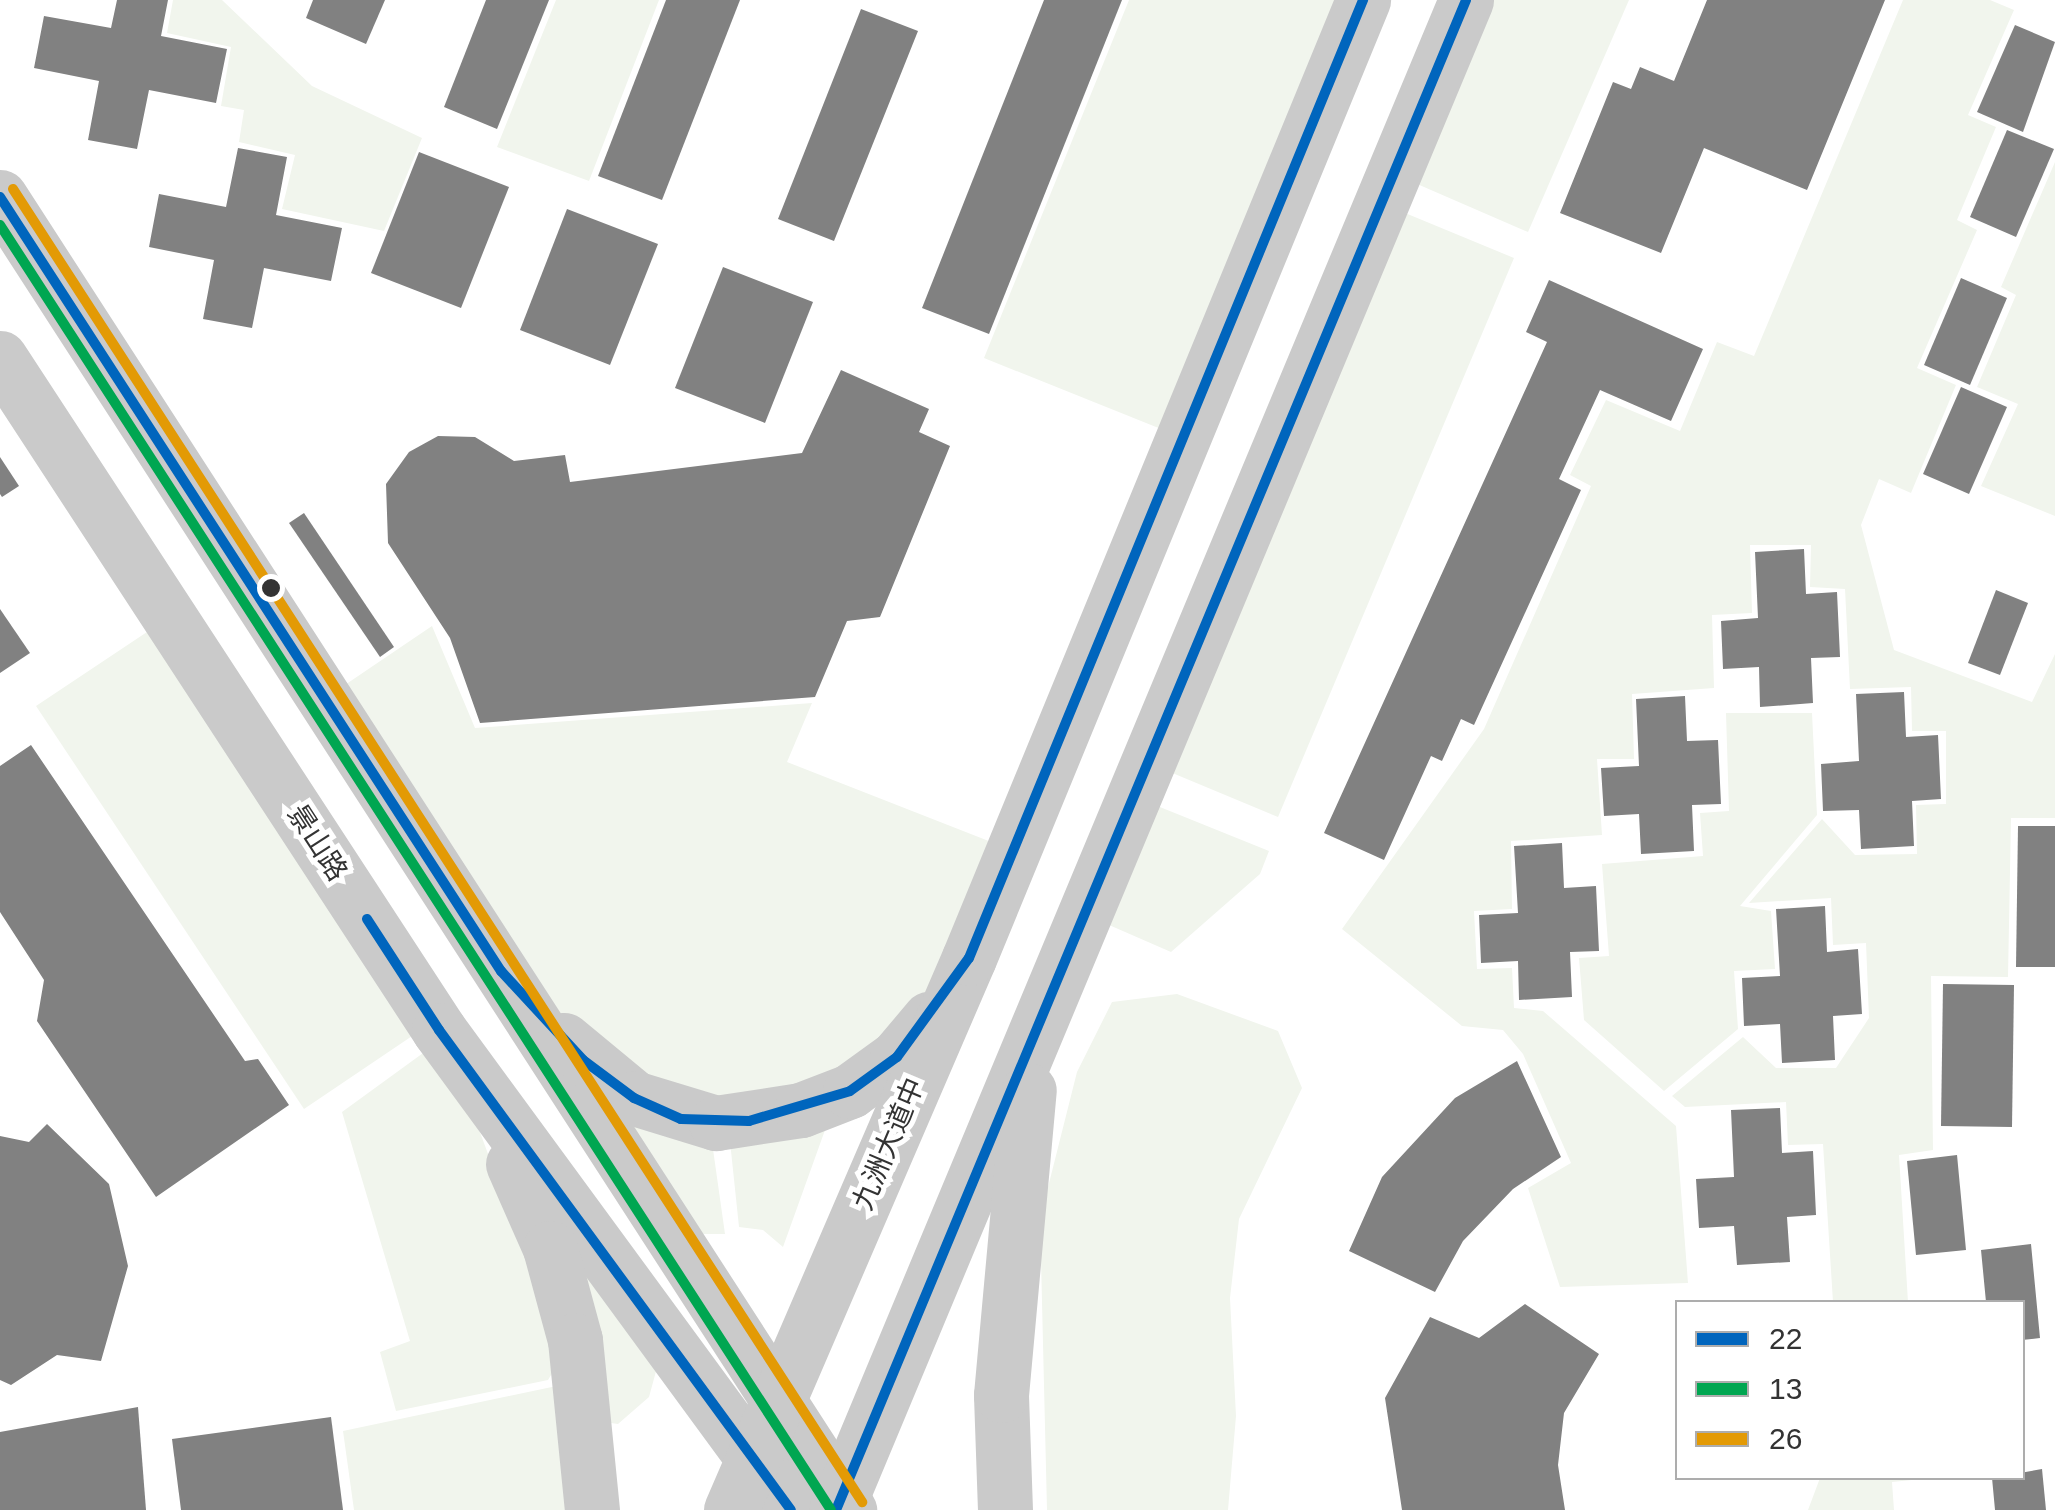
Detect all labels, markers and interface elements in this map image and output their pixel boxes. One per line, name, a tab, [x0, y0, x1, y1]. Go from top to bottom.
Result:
unlabelled marker	[261, 578, 281, 598]
street label: 景山路	[280, 799, 354, 887]
street label: 九洲大道中	[846, 1073, 932, 1215]
legend	[1675, 1300, 2025, 1480]
text: 22	[1769, 1322, 1802, 1355]
text: 13	[1769, 1372, 1802, 1405]
text: 26	[1769, 1422, 1802, 1455]

